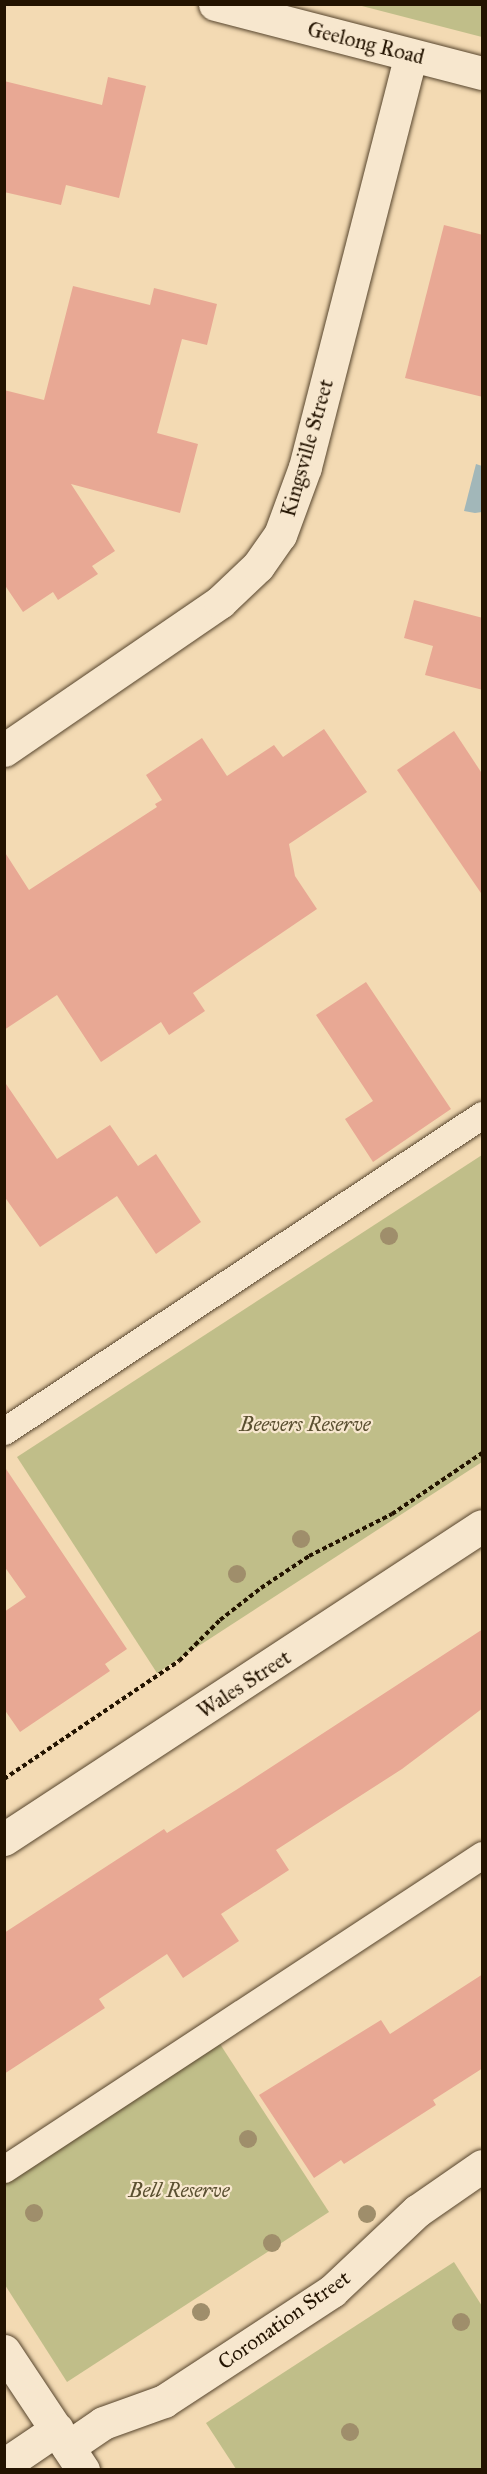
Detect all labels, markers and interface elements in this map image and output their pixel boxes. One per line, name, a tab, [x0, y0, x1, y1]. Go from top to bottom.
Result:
street label: Geelong Road	[305, 16, 427, 70]
street label: Kingsville Street	[275, 376, 339, 520]
park label: Beevers Reserve	[239, 1411, 371, 1437]
street label: Wales Street	[192, 1644, 296, 1724]
park label: Bell Reserve	[128, 2177, 230, 2203]
street label: Coronation Street	[213, 2265, 355, 2375]

